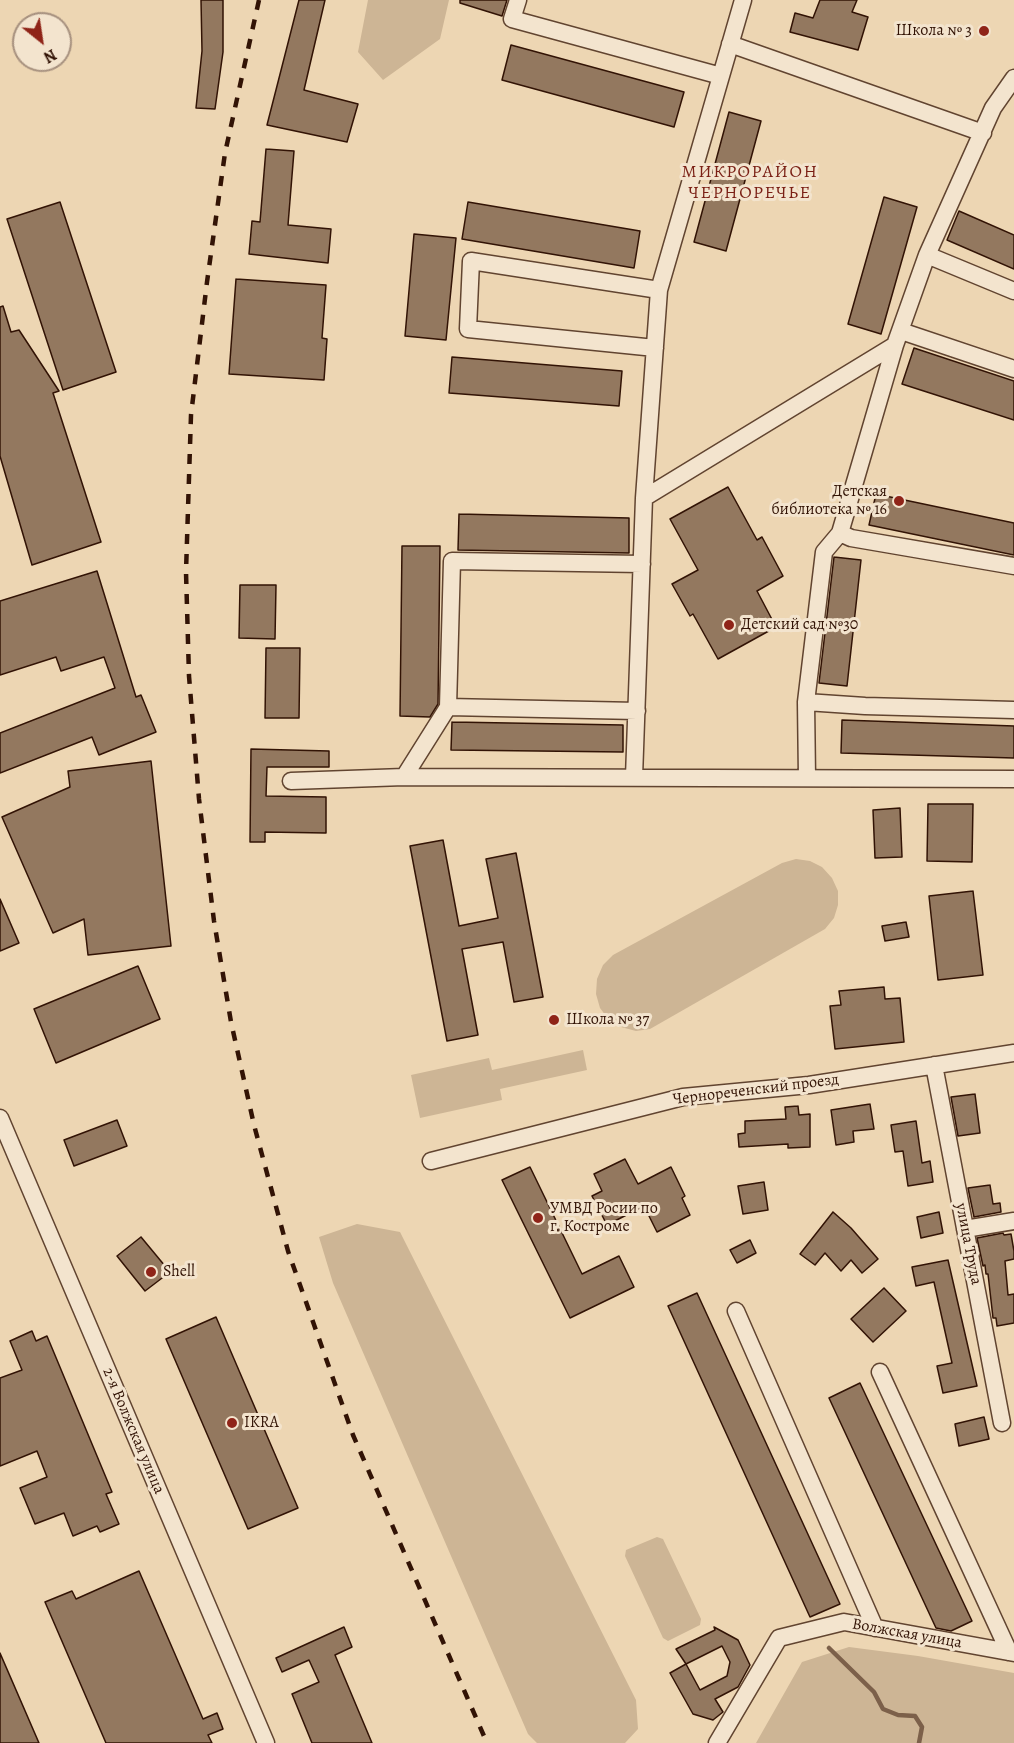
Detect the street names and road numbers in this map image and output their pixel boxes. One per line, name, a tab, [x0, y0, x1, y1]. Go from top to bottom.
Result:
street label: Чернореченский проезд	[672, 1070, 840, 1110]
street label: улица Труда	[951, 1201, 985, 1287]
street label: 2-я Волжская улица	[98, 1365, 168, 1497]
street label: Волжская улица	[851, 1615, 963, 1653]

